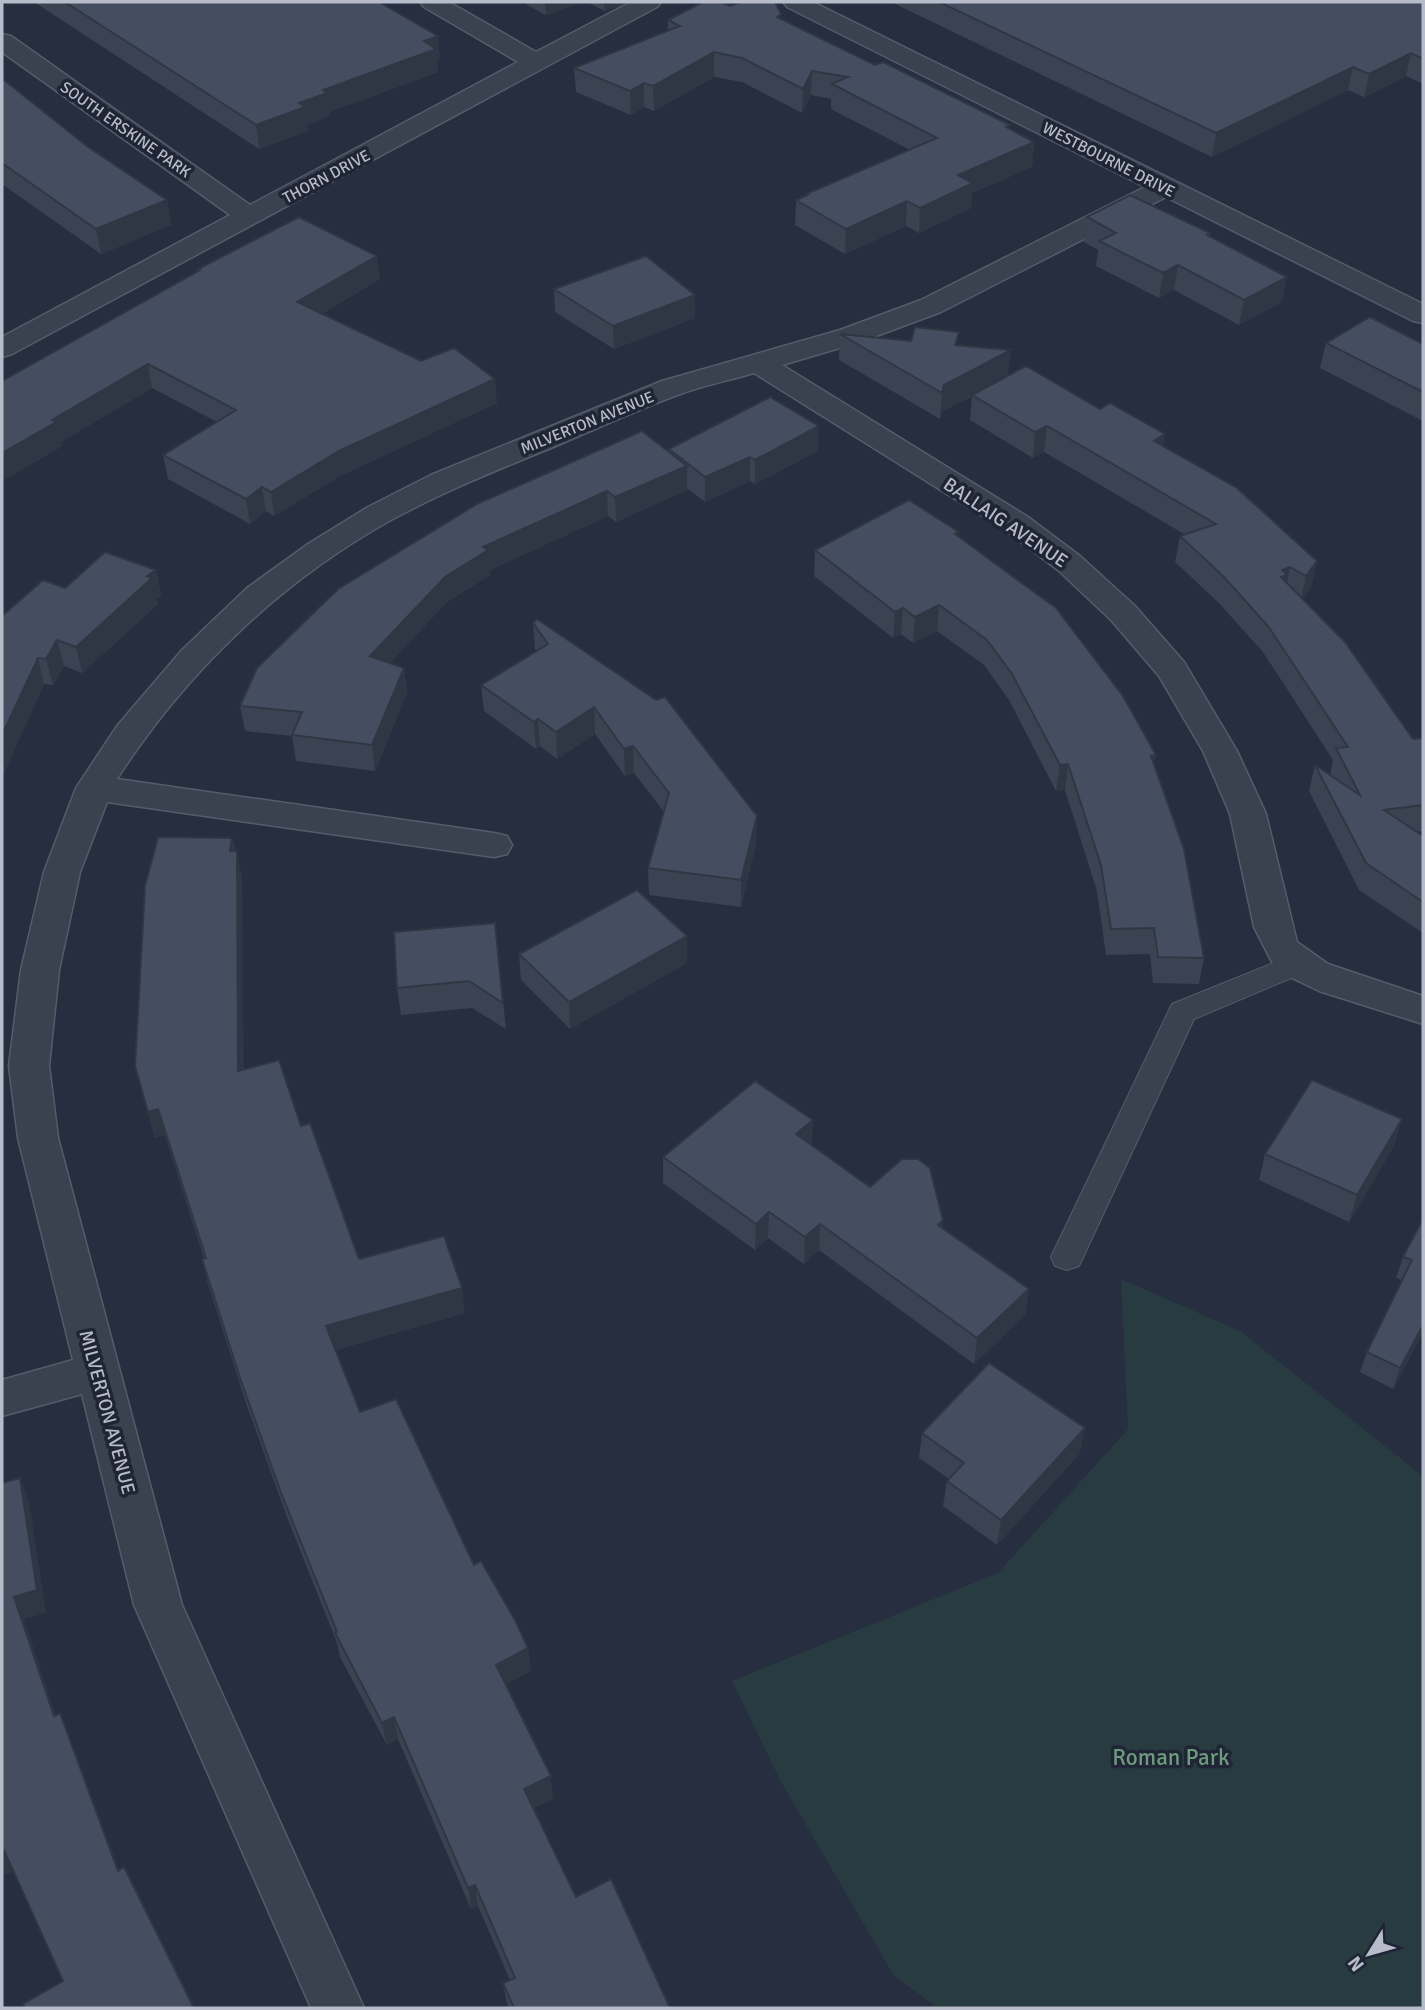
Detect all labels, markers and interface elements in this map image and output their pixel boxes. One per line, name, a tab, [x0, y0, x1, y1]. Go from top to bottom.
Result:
street label: SOUTH ERSKINE PARK	[56, 77, 195, 183]
street label: WESTBOURNE DRIVE	[1039, 118, 1178, 202]
street label: THORN DRIVE	[279, 145, 374, 208]
street label: MILVERTON AVENUE	[518, 387, 657, 459]
street label: BALLAIG AVENUE	[939, 472, 1072, 573]
street label: MILVERTON AVENUE	[74, 1328, 141, 1497]
park label: Roman Park	[1112, 1743, 1230, 1772]
north arrow	[1334, 1919, 1404, 1989]
text: N	[1343, 1951, 1370, 1976]

